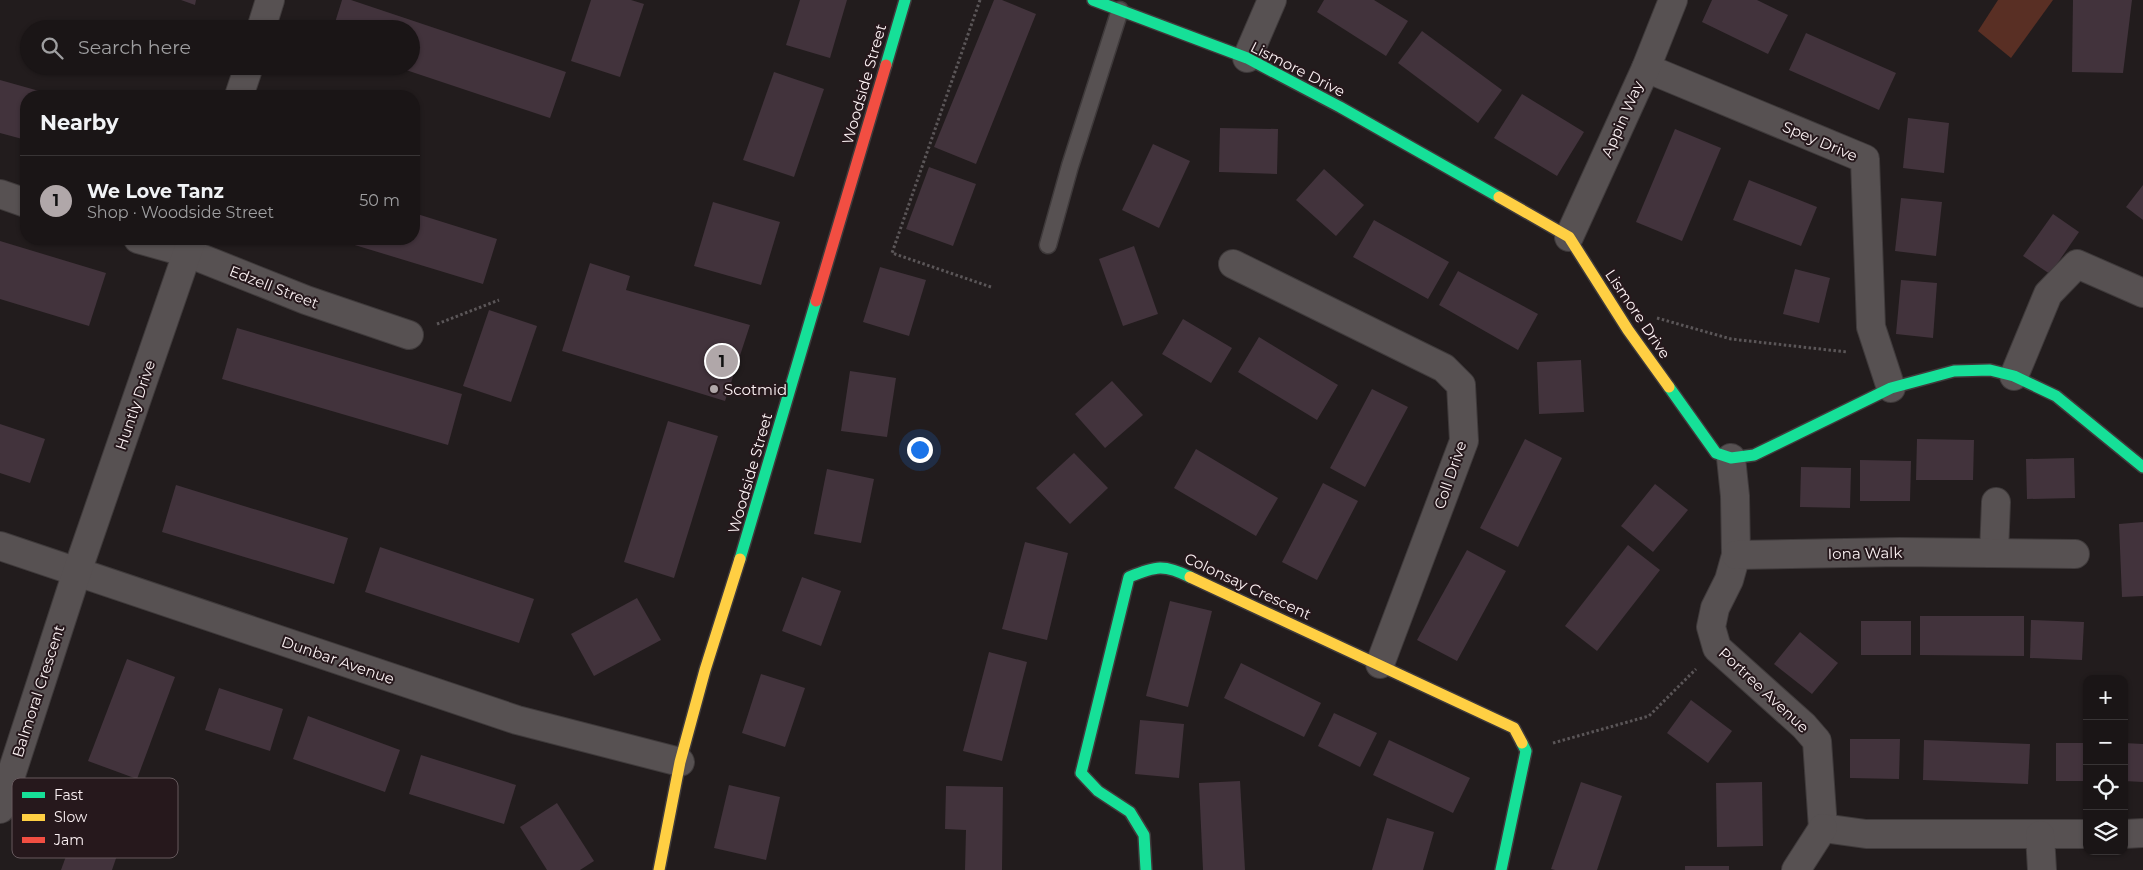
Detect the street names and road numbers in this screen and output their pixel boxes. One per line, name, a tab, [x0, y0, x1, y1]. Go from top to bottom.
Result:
street label: Woodside Street	[838, 21, 890, 147]
street label: Lismore Drive	[1248, 37, 1348, 101]
street label: Appin Way	[1597, 77, 1648, 160]
street label: Spey Drive	[1780, 117, 1860, 165]
street label: Edzell Street	[227, 261, 321, 313]
street label: Lismore Drive	[1601, 266, 1675, 362]
street label: Huntly Drive	[111, 358, 159, 452]
street label: Woodside Street	[724, 410, 776, 536]
street label: Coll Drive	[1429, 438, 1471, 512]
street label: Iona Walk	[1828, 543, 1902, 563]
street label: Colonsay Crescent	[1182, 548, 1314, 624]
street label: Balmoral Crescent	[8, 622, 68, 760]
street label: Dunbar Avenue	[279, 632, 397, 688]
street label: Portree Avenue	[1715, 643, 1813, 737]

